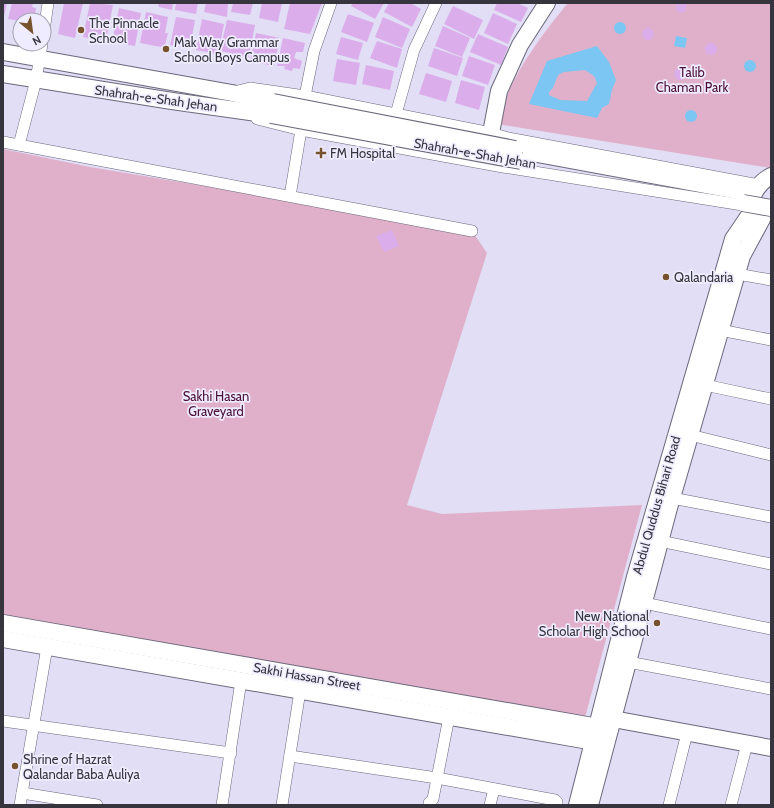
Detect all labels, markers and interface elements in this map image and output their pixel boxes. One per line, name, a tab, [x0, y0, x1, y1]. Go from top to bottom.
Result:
north arrow	[12, 12, 52, 52]
place label: The Pinnacle School	[89, 15, 159, 46]
marker: The Pinnacle School	[76, 25, 86, 35]
text: N	[30, 33, 44, 49]
place label: Mak Way Grammar School Boys Campus	[174, 34, 290, 65]
marker: Mak Way Grammar School Boys Campus	[161, 44, 171, 54]
park label: Talib Chaman Park	[656, 64, 728, 95]
street label: Shahrah-e-Shah Jehan	[94, 81, 218, 115]
street label: Shahrah-e-Shah Jehan	[413, 134, 537, 172]
place label: FM Hospital	[330, 145, 395, 161]
marker: FM Hospital	[315, 147, 327, 159]
place label: Qalandaria	[674, 269, 734, 285]
marker: Qalandaria	[661, 272, 671, 282]
park label: Sakhi Hasan Graveyard	[183, 388, 249, 419]
street label: Abdul Quddus Bihari Road	[629, 434, 683, 576]
place label: New National Scholar High School	[539, 608, 649, 639]
marker: New National Scholar High School	[652, 618, 662, 628]
street label: Sakhi Hassan Street	[252, 659, 362, 693]
place label: Shrine of Hazrat Qalandar Baba Auliya	[23, 751, 141, 782]
marker: Shrine of Hazrat Qalandar Baba Auliya	[10, 761, 20, 771]

